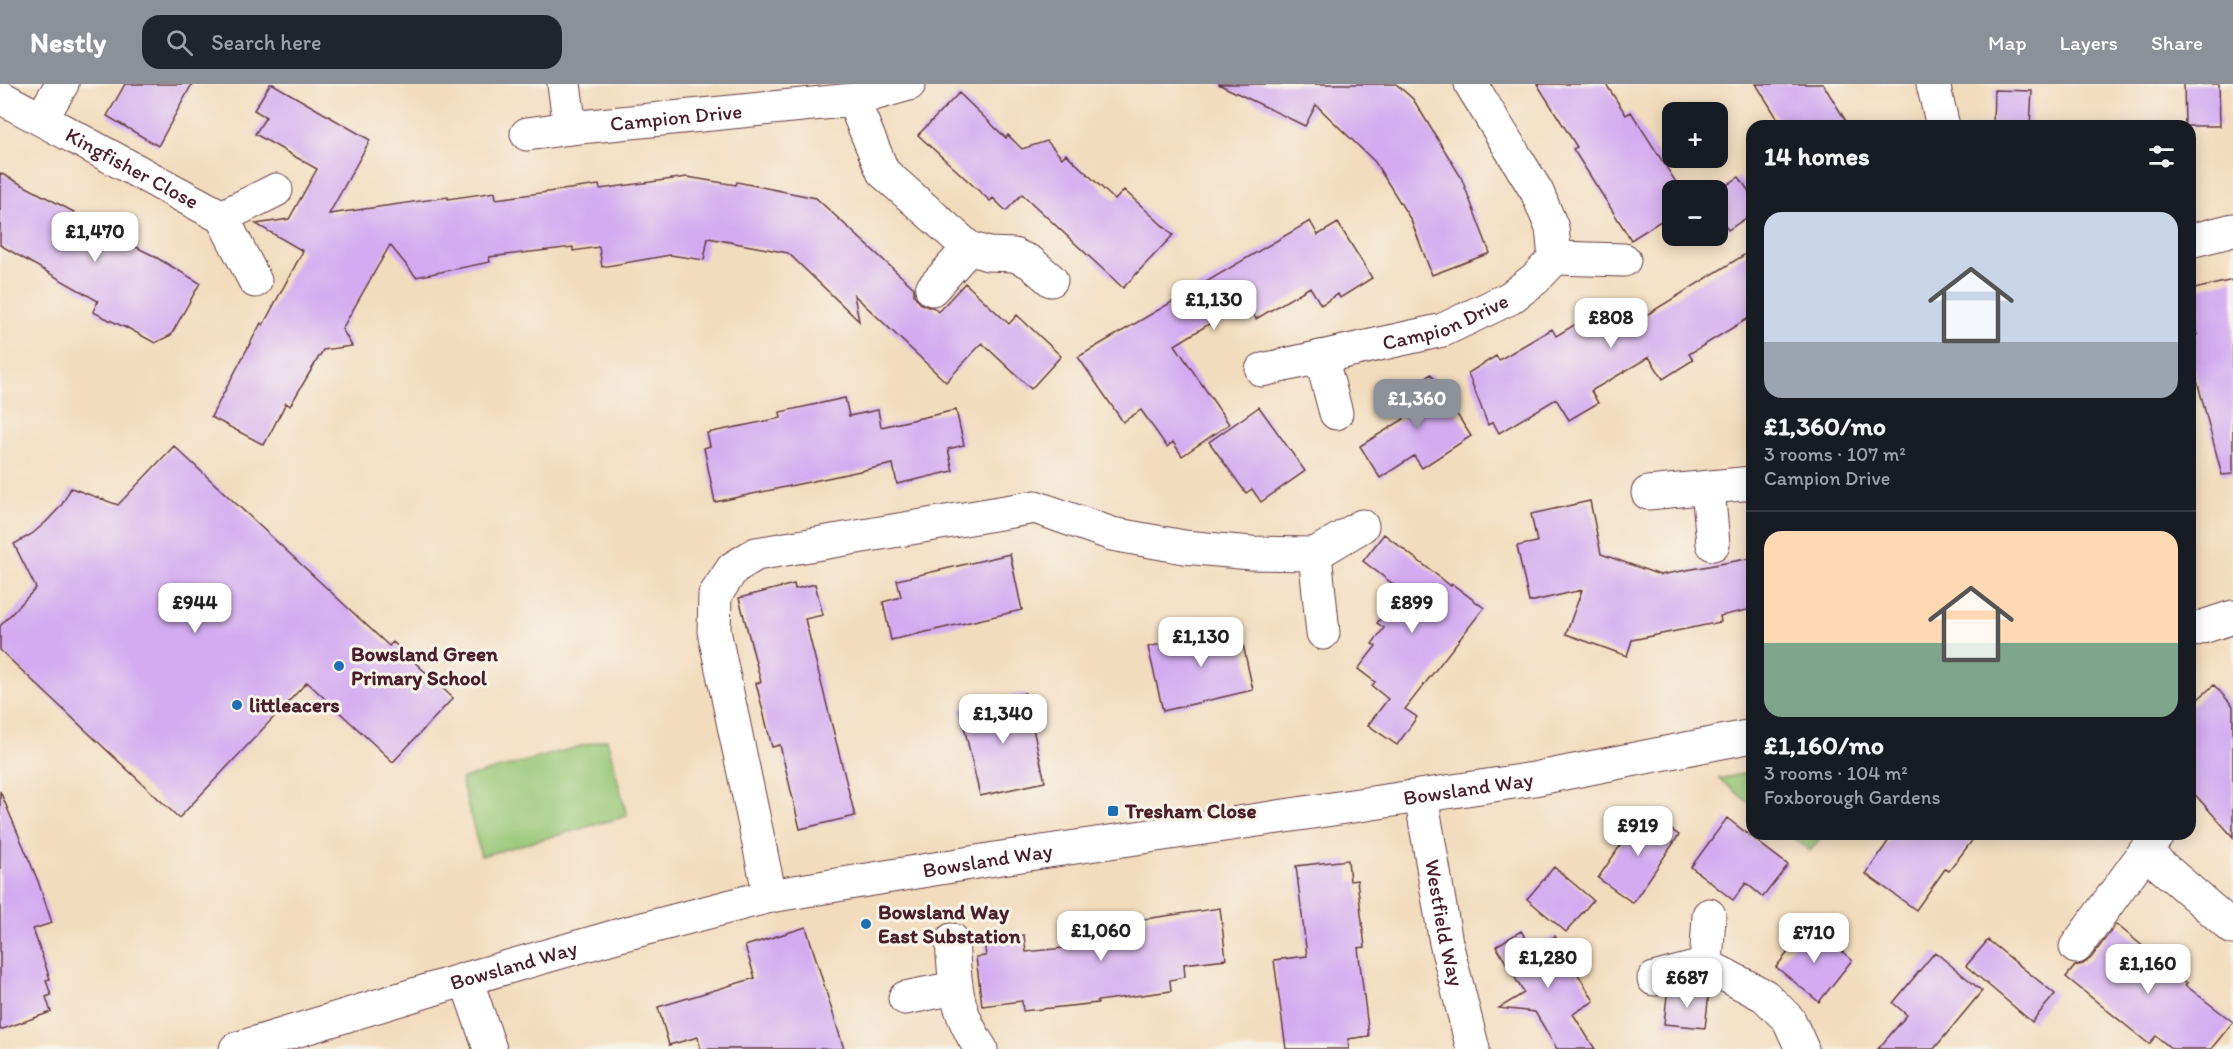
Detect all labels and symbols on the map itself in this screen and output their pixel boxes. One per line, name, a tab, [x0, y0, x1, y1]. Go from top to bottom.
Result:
street label: Campion Drive	[609, 98, 743, 136]
street label: Kingfisher Close	[61, 122, 203, 214]
pin: £1,470	[46, 212, 144, 263]
pin: £1,130	[1165, 280, 1263, 331]
street label: Campion Drive	[1380, 288, 1512, 355]
pin: £808	[1575, 298, 1647, 349]
pin: £1,360	[1368, 379, 1466, 430]
pin: £944	[159, 583, 231, 634]
pin: £899	[1376, 583, 1448, 634]
pin: £1,130	[1152, 617, 1250, 668]
place label: Bowsland Green Primary School	[351, 641, 498, 691]
marker: Bowsland Green Primary School	[332, 659, 346, 673]
place label: littleacers	[249, 692, 340, 717]
pin: £1,340	[954, 694, 1052, 745]
marker: littleacers	[230, 698, 244, 712]
street label: Bowsland Way	[1402, 766, 1535, 810]
place label: Tresham Close	[1124, 798, 1256, 823]
marker: Tresham Close	[1106, 804, 1120, 818]
pin: £919	[1602, 806, 1674, 857]
street label: Bowsland Way	[921, 838, 1054, 883]
street label: Westfield Way	[1420, 857, 1470, 989]
place label: Bowsland Way East Substation	[878, 899, 1021, 948]
pin: £1,060	[1052, 911, 1150, 962]
pin: £710	[1778, 913, 1850, 964]
marker: Bowsland Way East Substation	[859, 917, 873, 931]
street label: Bowsland Way	[447, 935, 580, 995]
pin: £1,280	[1499, 938, 1597, 989]
pin: £1,160	[2099, 944, 2197, 995]
pin: £687	[1651, 958, 1723, 1009]

